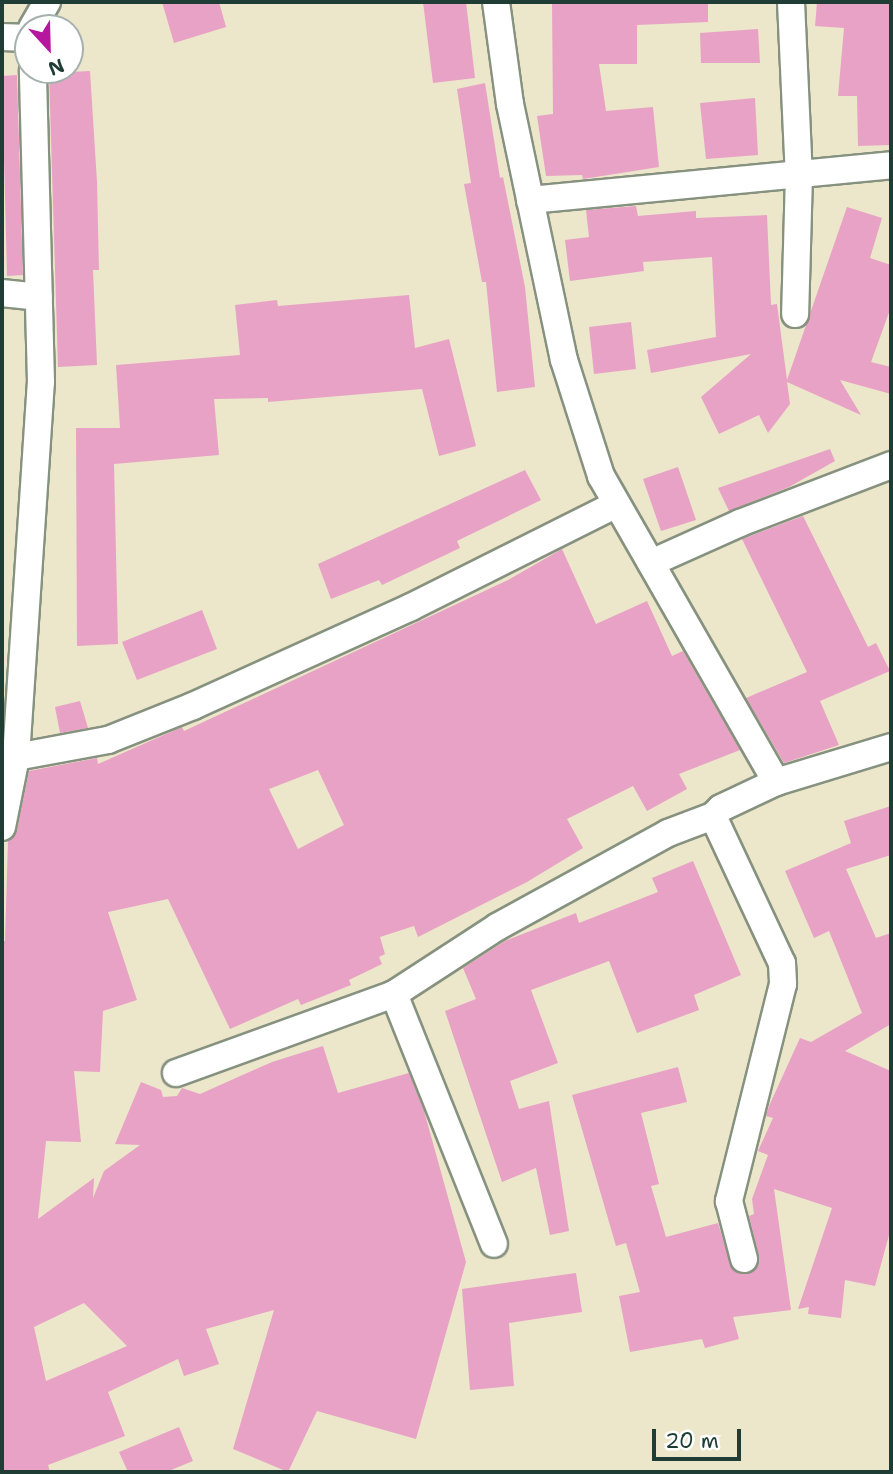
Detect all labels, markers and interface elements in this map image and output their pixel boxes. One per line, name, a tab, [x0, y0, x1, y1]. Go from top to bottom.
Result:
north arrow	[14, 14, 84, 84]
text: N	[45, 53, 68, 81]
scale bar	[655, 1414, 744, 1458]
text: 20 m	[665, 1427, 719, 1455]

